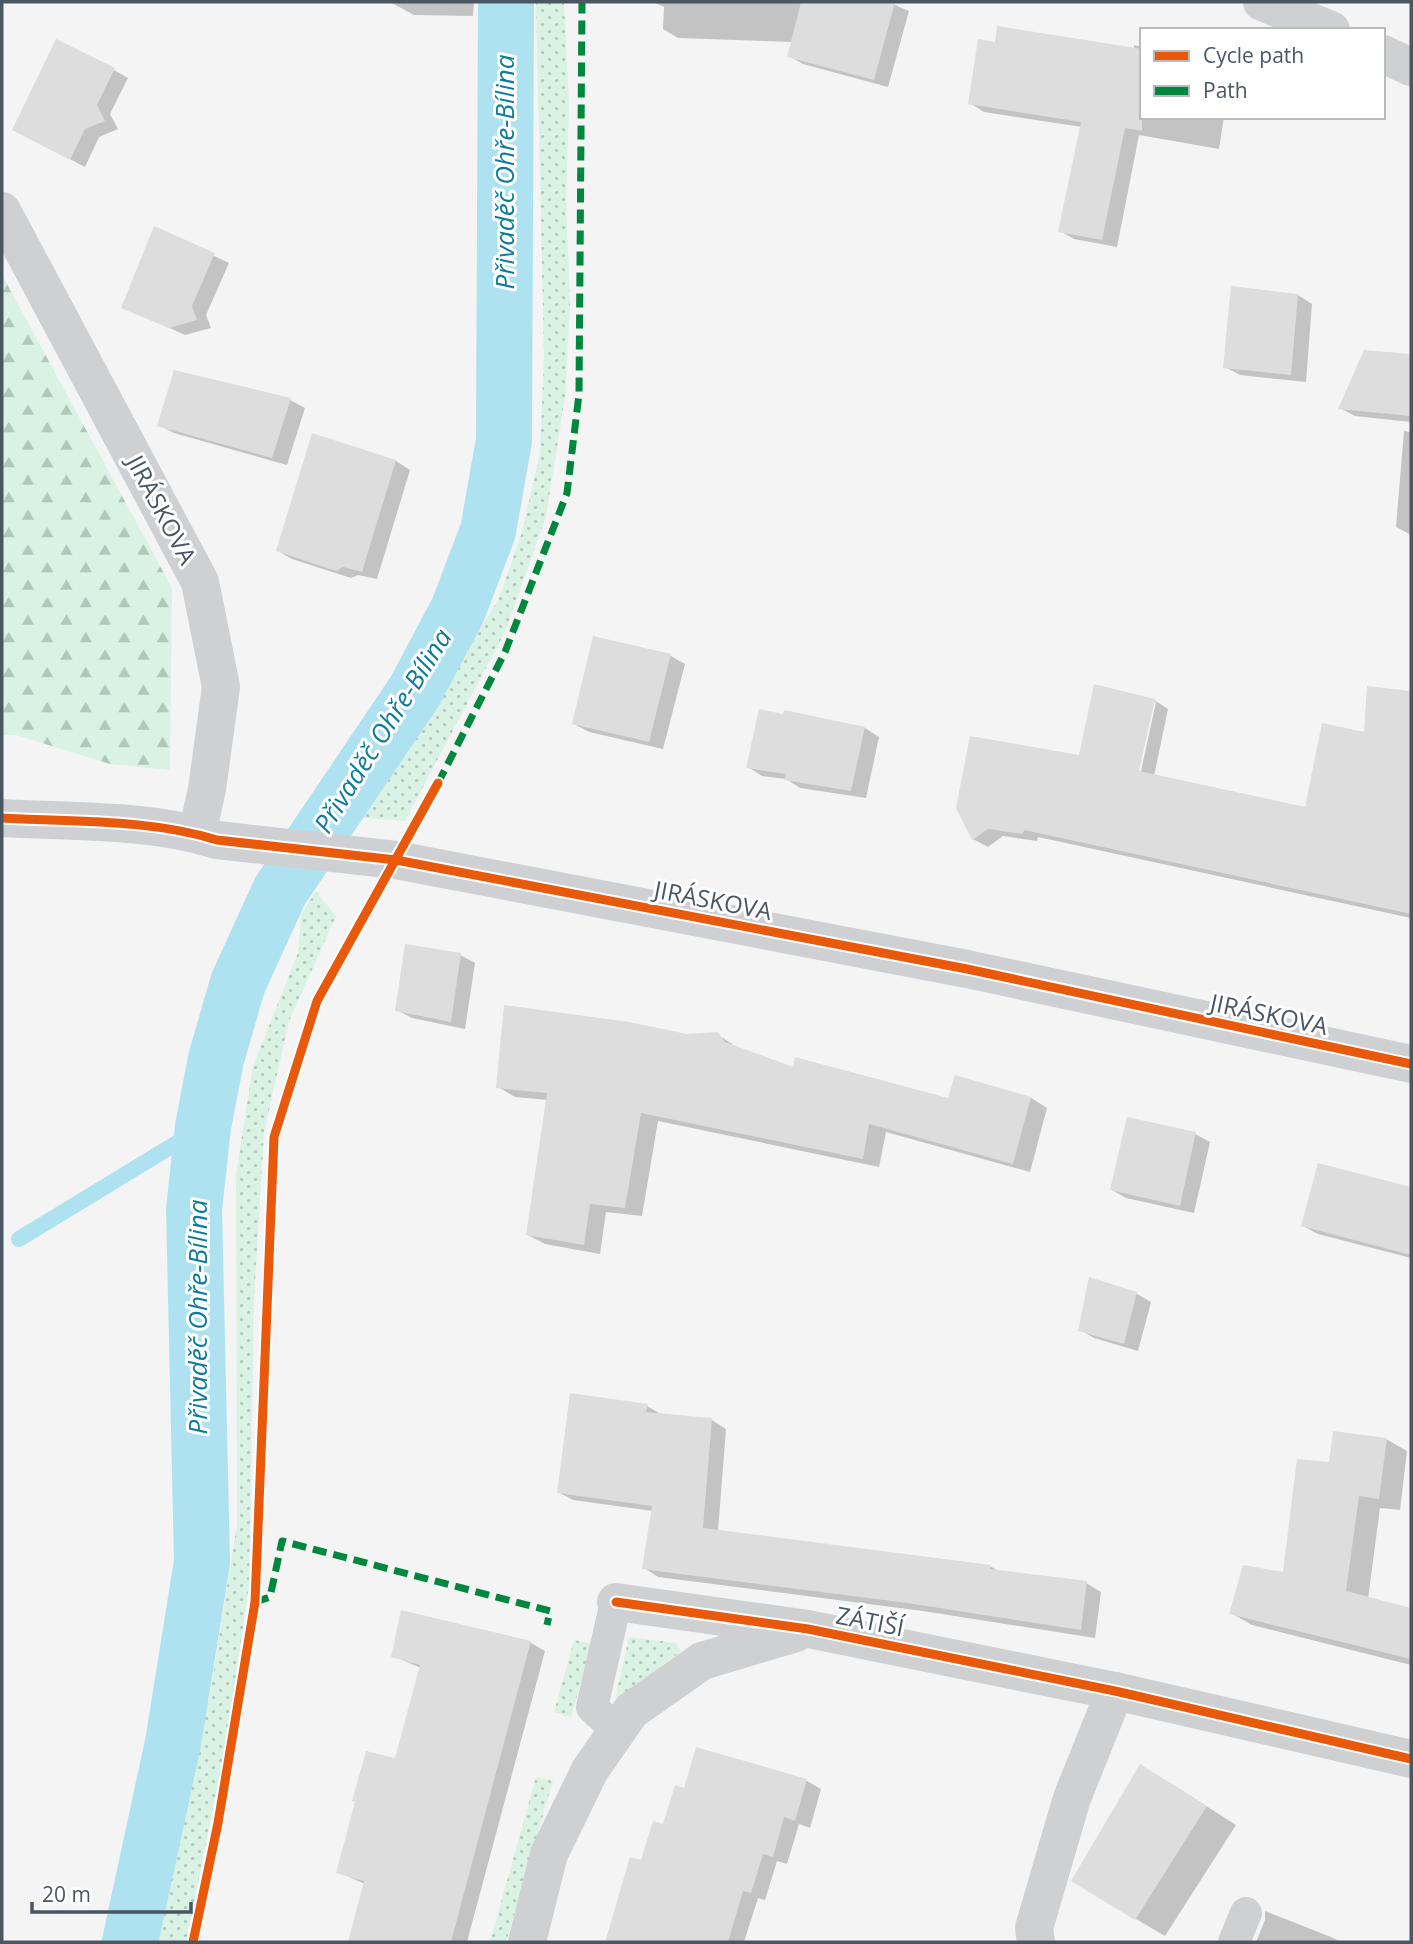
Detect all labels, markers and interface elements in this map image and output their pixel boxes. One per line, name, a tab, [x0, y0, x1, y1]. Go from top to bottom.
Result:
legend	[1140, 28, 1385, 119]
text: Cycle path	[1203, 41, 1304, 69]
water label: Přivaděč Ohře-Bílina	[486, 54, 522, 289]
text: Path	[1203, 76, 1248, 104]
street label: JIRÁSKOVA	[119, 447, 205, 570]
water label: Přivaděč Ohře-Bílina	[305, 621, 460, 840]
street label: JIRÁSKOVA	[650, 872, 776, 927]
street label: JIRÁSKOVA	[1206, 985, 1332, 1042]
water label: Přivaděč Ohře-Bílina	[179, 1199, 215, 1434]
street label: ZÁTIŠÍ	[833, 1598, 907, 1643]
scale bar	[32, 1870, 191, 1914]
text: 20 m	[42, 1880, 91, 1908]

